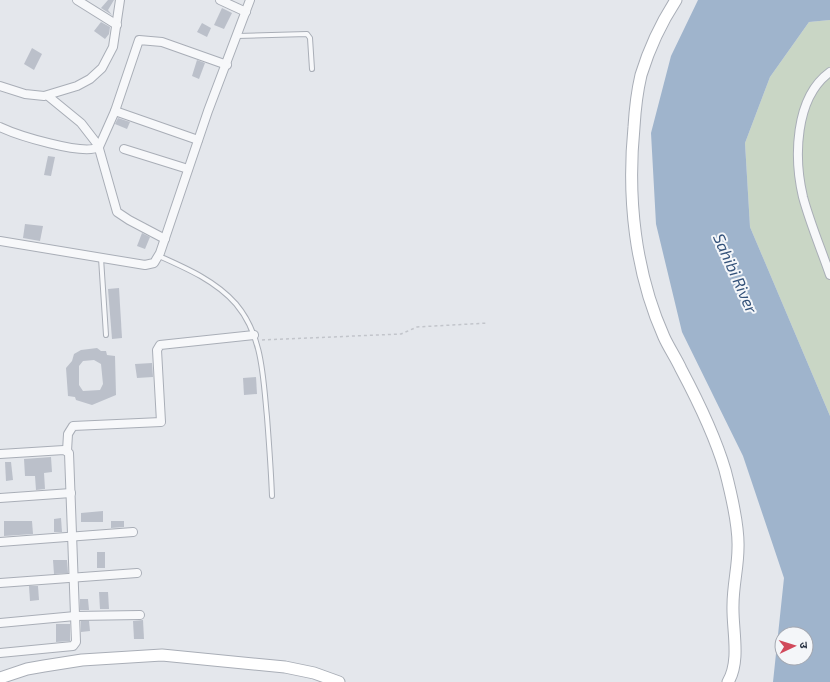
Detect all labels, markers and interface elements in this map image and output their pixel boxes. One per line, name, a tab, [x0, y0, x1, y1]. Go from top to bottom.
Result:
water label: Sahibi River	[710, 230, 762, 316]
north arrow	[774, 626, 814, 666]
text: उ	[798, 642, 811, 649]

